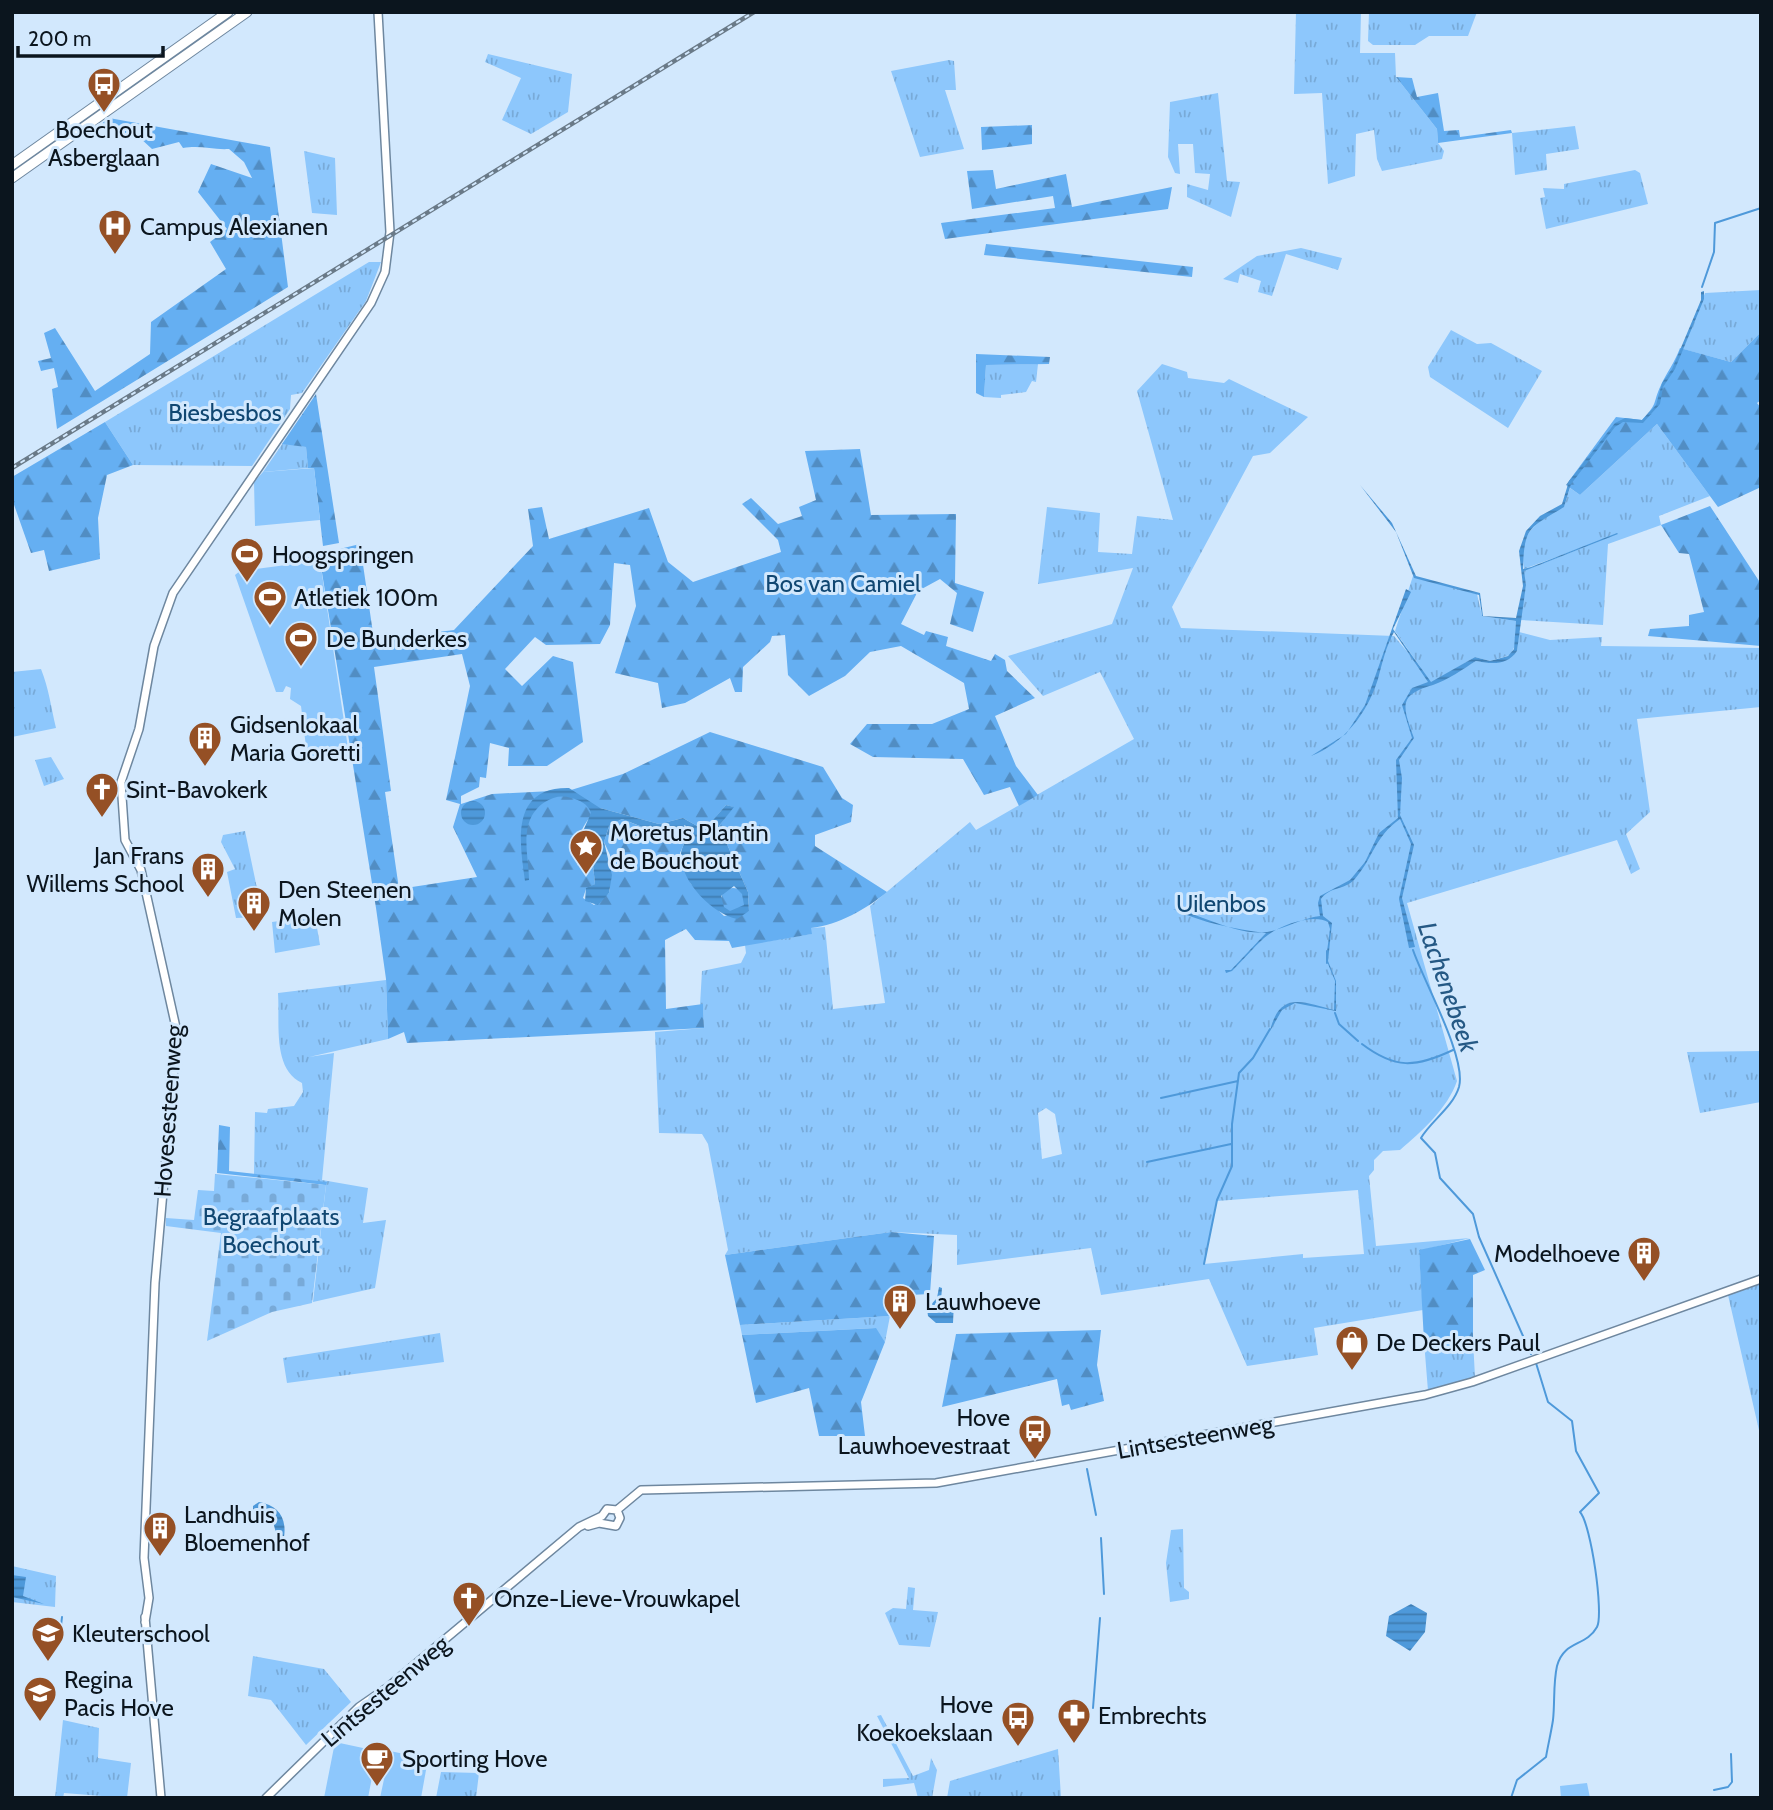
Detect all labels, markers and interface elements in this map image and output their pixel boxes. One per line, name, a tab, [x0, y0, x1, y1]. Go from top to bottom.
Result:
scale bar	[18, 14, 163, 58]
text: 200 m	[28, 26, 91, 51]
bus stop icon: Boechout Asberglaan	[85, 65, 123, 114]
place label: Boechout Asberglaan	[48, 115, 160, 172]
hospital icon: Campus Alexianen	[96, 207, 134, 256]
place label: Campus Alexianen	[140, 212, 328, 241]
park label: Biesbesbos	[168, 398, 282, 427]
sports icon: Hoogspringen	[228, 535, 266, 584]
place label: Hoogspringen	[272, 540, 414, 569]
park label: Bos van Camiel	[765, 569, 921, 598]
sports icon: Atletiek 100m	[251, 578, 289, 627]
place label: Atletiek 100m	[294, 583, 438, 612]
sports icon: De Bunderkes	[282, 619, 320, 668]
place label: De Bunderkes	[326, 624, 467, 653]
place label: Gidsenlokaal Maria Goretti	[230, 710, 361, 767]
building icon: Gidsenlokaal Maria Goretti	[186, 719, 224, 768]
church icon: Sint-Bavokerk	[83, 770, 121, 819]
place label: Sint-Bavokerk	[126, 775, 268, 804]
place label: Moretus Plantin de Bouchout	[610, 818, 769, 875]
place icon: Moretus Plantin de Bouchout	[567, 827, 605, 876]
place label: Jan Frans Willems School	[26, 841, 184, 898]
building icon: Jan Frans Willems School	[189, 850, 227, 899]
place label: Den Steenen Molen	[278, 875, 412, 932]
building icon: Den Steenen Molen	[235, 884, 273, 933]
park label: Uilenbos	[1176, 889, 1266, 918]
water label: Lachenebeek	[1411, 918, 1486, 1057]
street label: Hovesesteenweg	[148, 1023, 189, 1198]
park label: Begraafplaats Boechout	[203, 1202, 339, 1259]
building icon: Modelhoeve	[1625, 1234, 1663, 1283]
place label: Modelhoeve	[1494, 1239, 1620, 1268]
building icon: Lauwhoeve	[881, 1282, 919, 1331]
place label: Lauwhoeve	[925, 1287, 1041, 1316]
shop icon: De Deckers Paul	[1333, 1323, 1371, 1372]
place label: De Deckers Paul	[1376, 1328, 1540, 1357]
place label: Hove Lauwhoevestraat	[838, 1403, 1010, 1460]
street label: Lintsesteenweg	[1115, 1409, 1276, 1465]
bus stop icon: Hove Lauwhoevestraat	[1016, 1412, 1054, 1461]
place label: Landhuis Bloemenhof	[184, 1500, 310, 1557]
building icon: Landhuis Bloemenhof	[141, 1509, 179, 1558]
church icon: Onze-Lieve-Vrouwkapel	[450, 1579, 488, 1628]
place label: Onze-Lieve-Vrouwkapel	[494, 1584, 740, 1613]
school or university icon: Kleuterschool	[29, 1614, 67, 1663]
place label: Kleuterschool	[72, 1619, 210, 1648]
street label: Lintsesteenweg	[315, 1628, 456, 1753]
place label: Regina Pacis Hove	[64, 1665, 174, 1722]
school or university icon: Regina Pacis Hove	[21, 1674, 59, 1723]
place label: Hove Koekoekslaan	[856, 1690, 993, 1747]
pharmacy icon: Embrechts	[1055, 1696, 1093, 1745]
bus stop icon: Hove Koekoekslaan	[999, 1699, 1037, 1748]
place label: Embrechts	[1098, 1701, 1207, 1730]
cafe icon: Sporting Hove	[358, 1739, 396, 1788]
place label: Sporting Hove	[402, 1744, 547, 1773]

